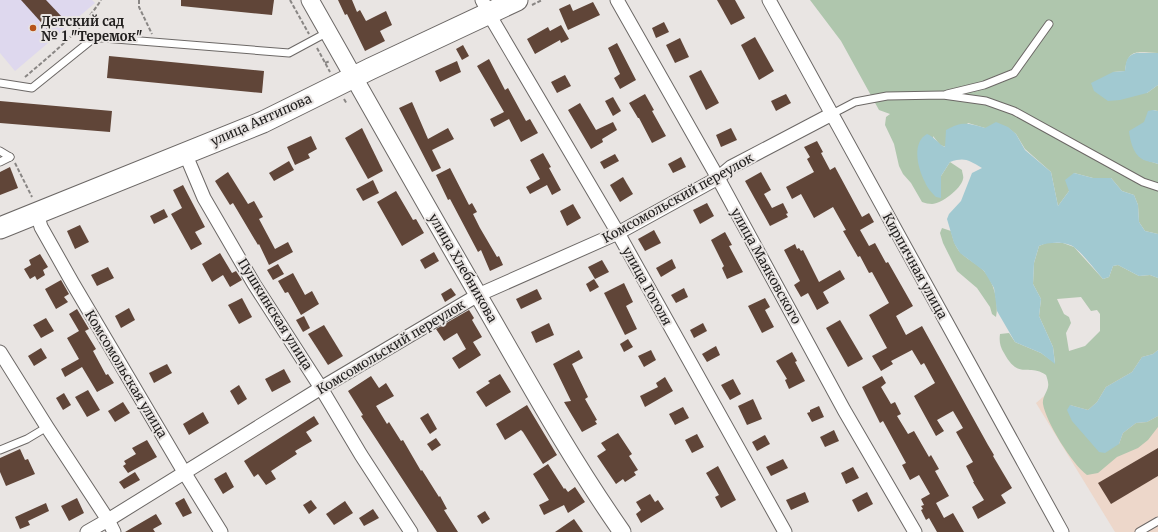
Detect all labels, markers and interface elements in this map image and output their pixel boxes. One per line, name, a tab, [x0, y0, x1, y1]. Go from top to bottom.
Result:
place label: Детский сад № 1 "Теремок"	[41, 13, 143, 45]
marker: Детский сад № 1 "Теремок"	[28, 23, 38, 33]
street label: улица Антипова	[208, 90, 314, 150]
street label: Комсомольский переулок	[599, 149, 757, 247]
street label: улица Маяковского	[727, 205, 805, 327]
street label: улица Хлебникова	[425, 210, 501, 326]
street label: Кирпичная улица	[879, 210, 951, 322]
street label: улица Гоголя	[618, 244, 676, 329]
street label: Пушкинская улица	[234, 255, 316, 373]
street label: Комсомольский переулок	[313, 295, 469, 398]
street label: Комсомольская улица	[81, 307, 171, 441]

